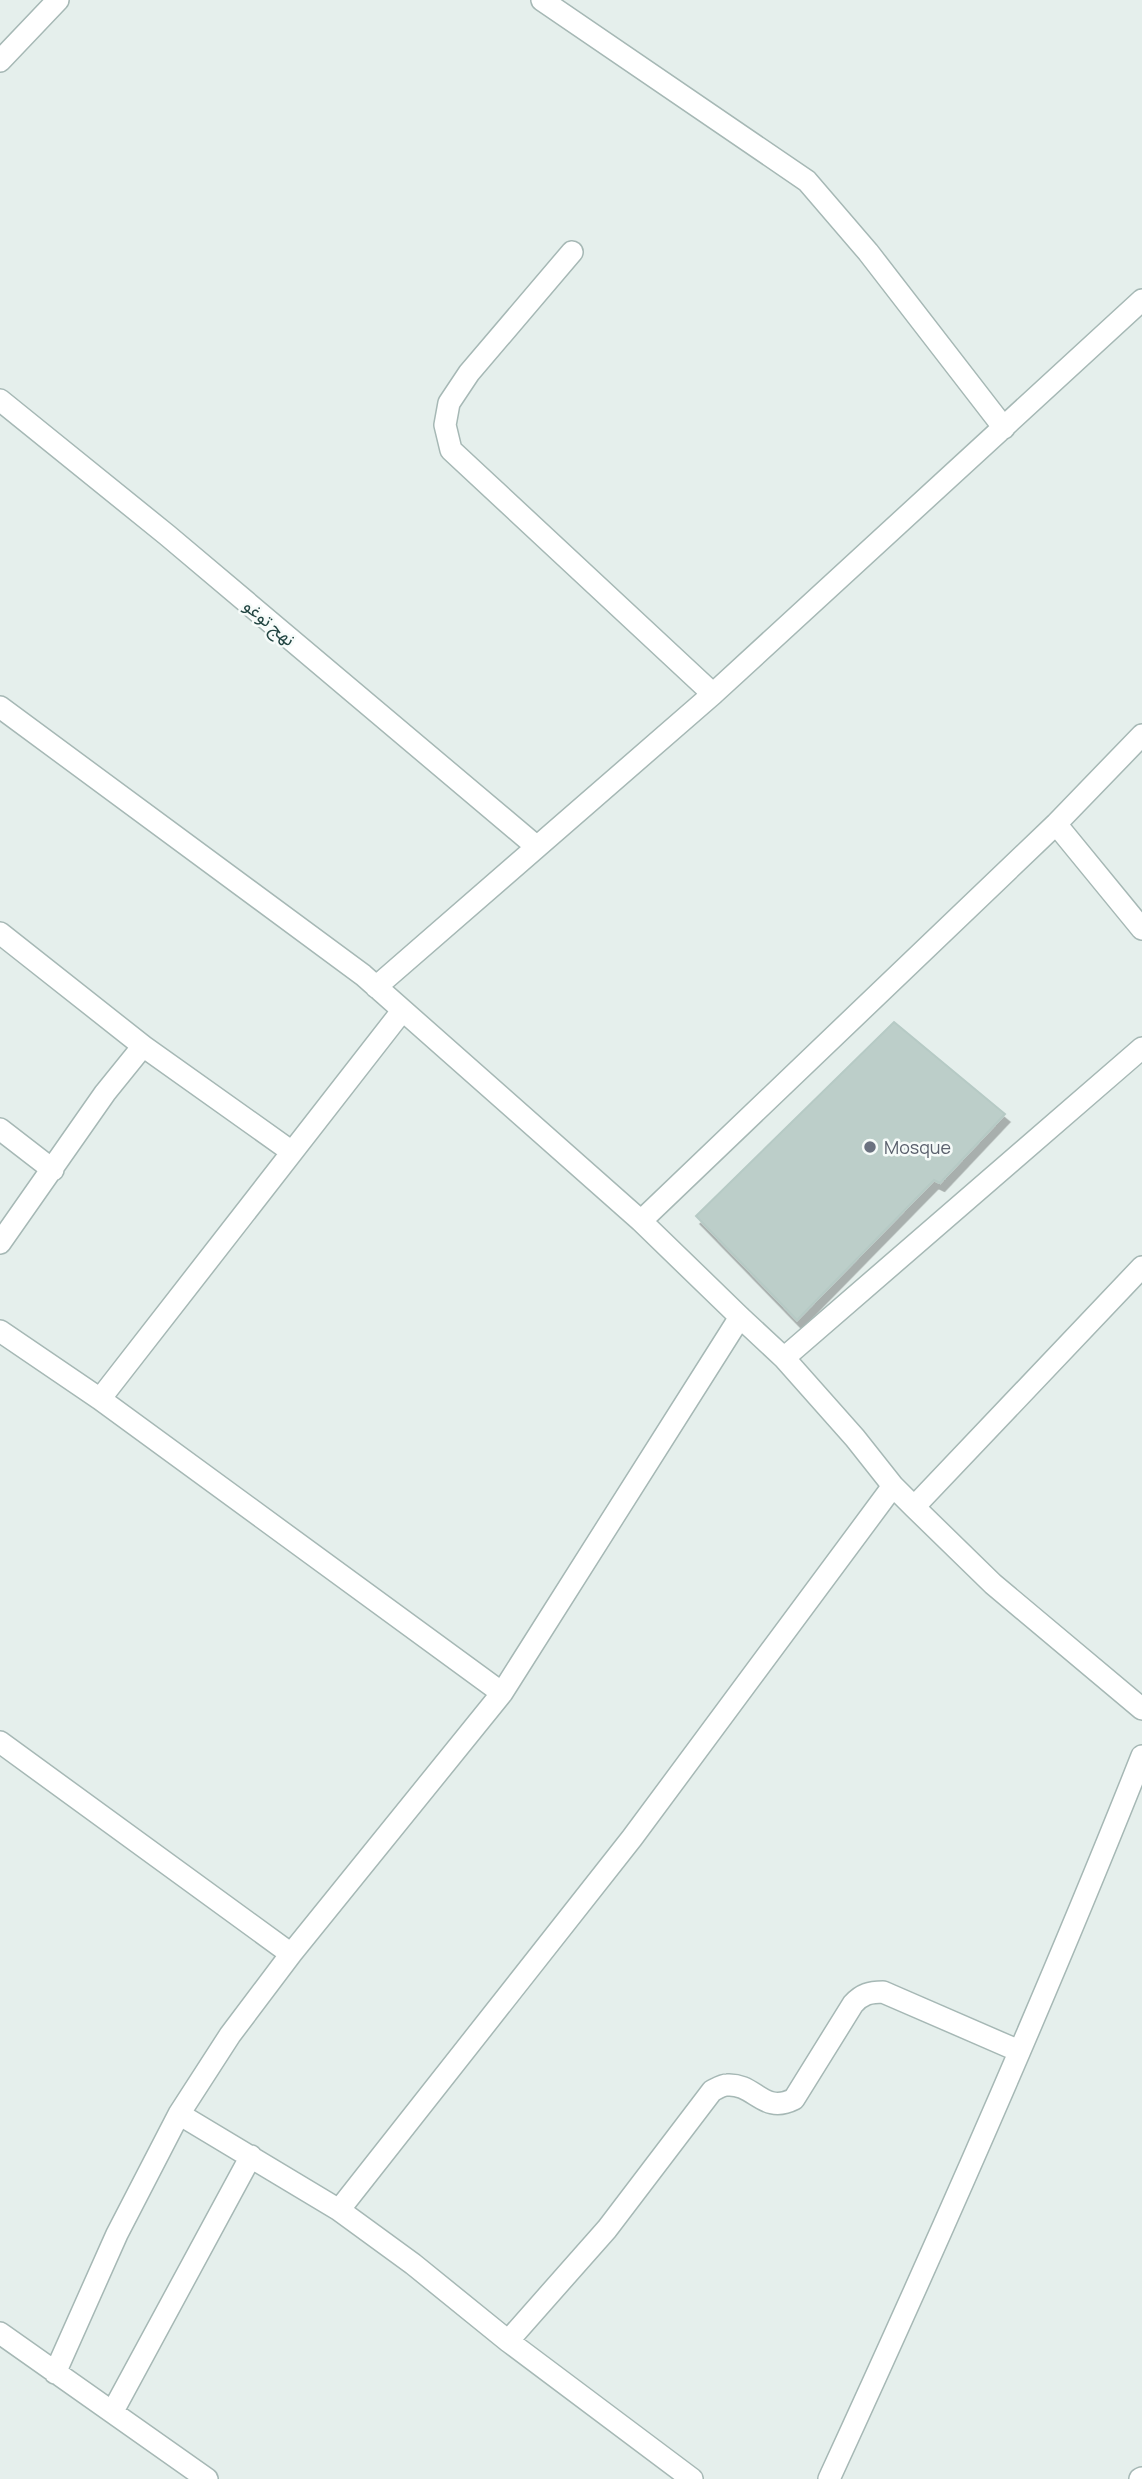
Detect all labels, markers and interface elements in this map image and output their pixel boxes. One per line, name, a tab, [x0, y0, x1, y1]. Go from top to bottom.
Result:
street label: نهج توغو	[238, 593, 301, 652]
place label: Mosque	[884, 1135, 951, 1159]
marker: Mosque	[862, 1139, 878, 1155]

